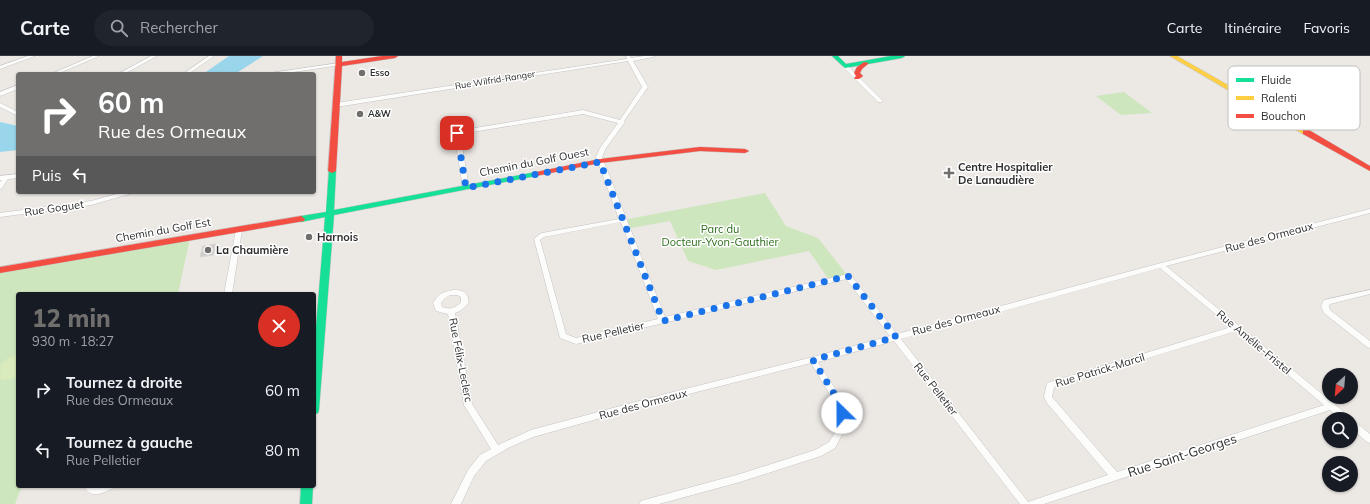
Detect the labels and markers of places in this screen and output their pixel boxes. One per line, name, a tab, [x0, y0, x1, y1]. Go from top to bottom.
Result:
place label: Esso	[370, 67, 390, 78]
marker: Esso	[357, 68, 367, 78]
place label: A&W	[368, 108, 391, 119]
marker: A&W	[355, 109, 365, 119]
pin	[440, 116, 474, 150]
place label: Centre Hospitalier De Lanaudière	[958, 160, 1053, 187]
marker: Centre Hospitalier De Lanaudière	[943, 167, 955, 179]
place label: Harnois	[317, 230, 359, 244]
marker: Harnois	[304, 232, 314, 242]
place label: La Chaumière	[216, 243, 289, 257]
marker: La Chaumière	[203, 245, 213, 255]

